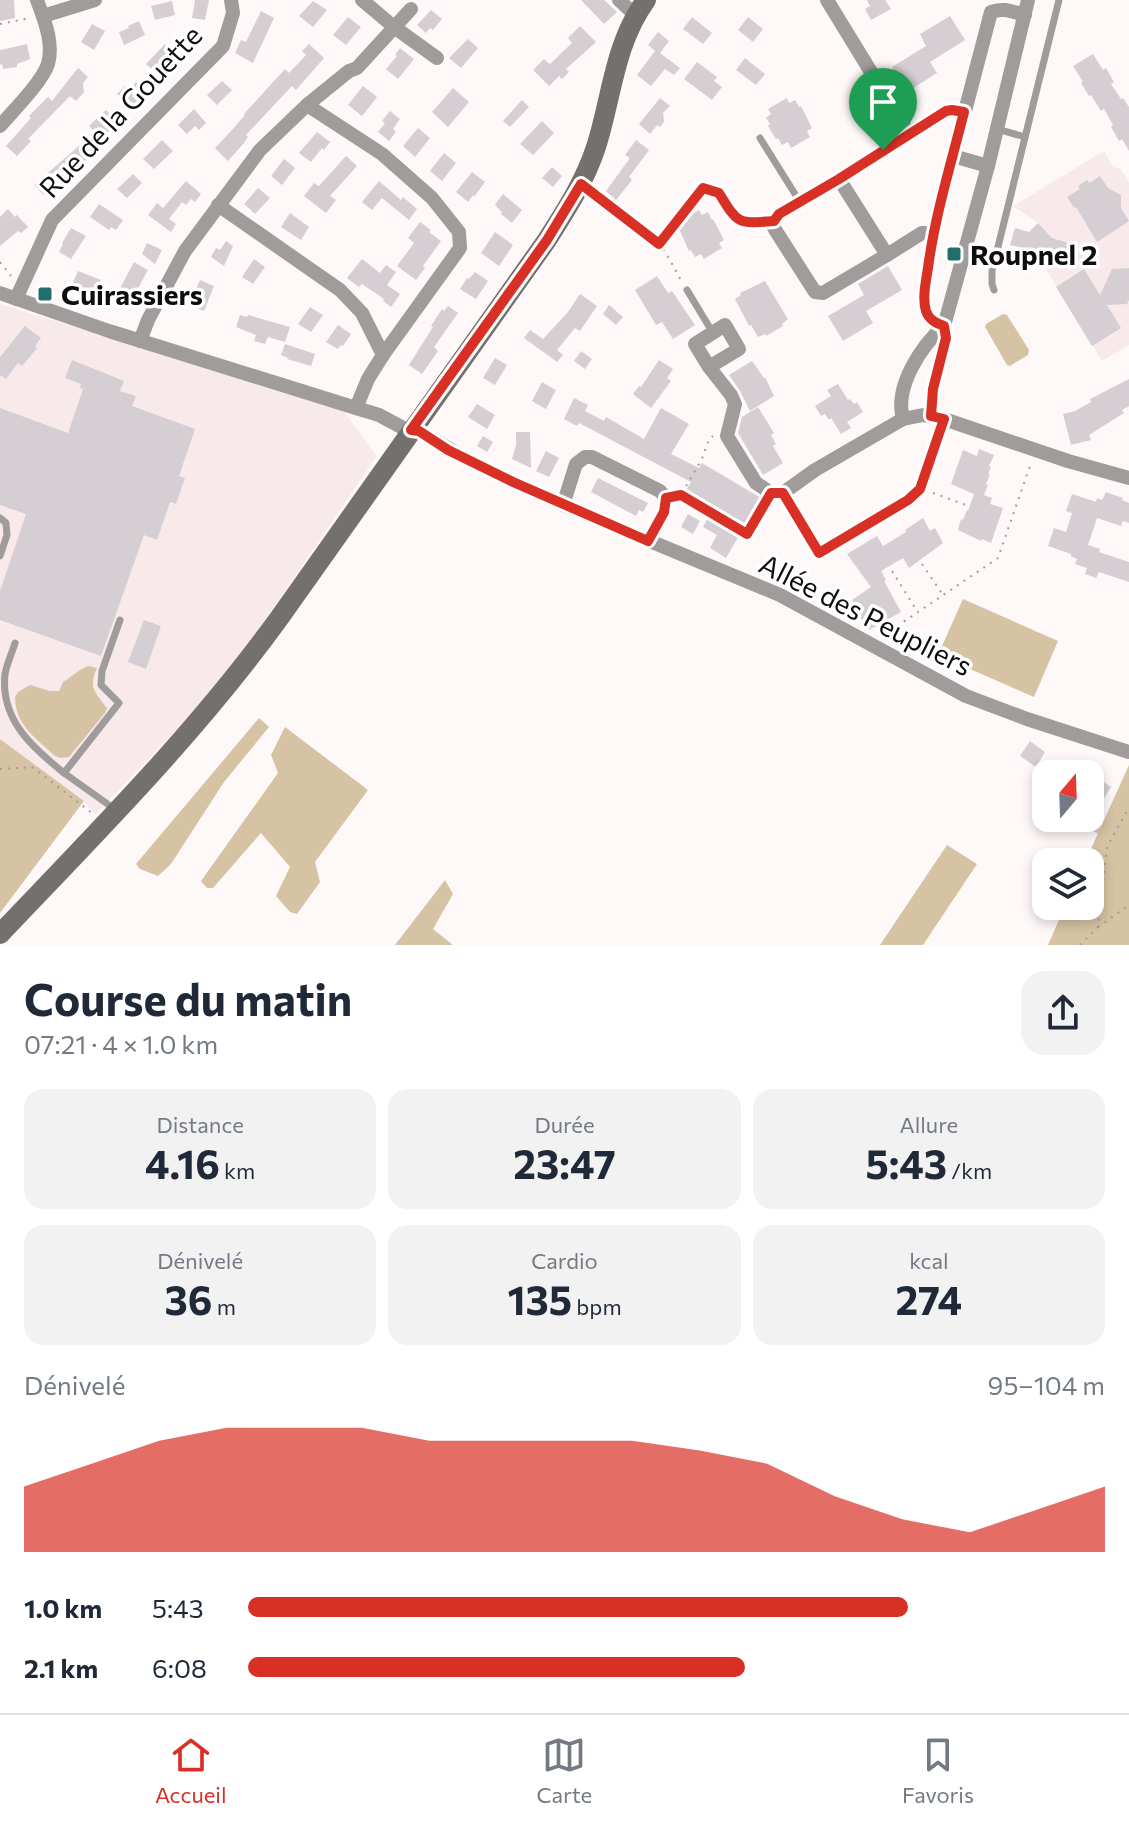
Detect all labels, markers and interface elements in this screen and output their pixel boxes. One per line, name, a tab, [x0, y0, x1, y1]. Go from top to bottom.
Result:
street label: Rue de la Gouette	[32, 18, 208, 204]
pin	[849, 68, 917, 150]
icon: arrive	[861, 80, 905, 124]
place label: Roupnel 2	[970, 237, 1097, 271]
marker: Roupnel 2	[945, 245, 963, 263]
place label: Cuirassiers	[61, 277, 203, 311]
marker: Cuirassiers	[36, 285, 54, 303]
street label: Allée des Peupliers	[754, 546, 978, 682]
north arrow	[1032, 760, 1104, 832]
map controls	[1032, 760, 1104, 920]
button: layers	[1032, 848, 1104, 920]
text: Course du matin	[24, 971, 352, 1025]
button: share	[1021, 971, 1105, 1055]
text: 07:21 · 4 × 1.0 km	[24, 1028, 218, 1059]
text: Distance	[156, 1111, 244, 1138]
text: Durée	[534, 1111, 595, 1138]
text: Allure	[899, 1111, 958, 1138]
text: 4.16	[145, 1138, 220, 1187]
text: 23:47	[513, 1138, 616, 1187]
text: 5:43	[865, 1138, 947, 1187]
text: km	[220, 1157, 255, 1184]
text: /km	[947, 1157, 992, 1184]
text: Dénivelé	[157, 1247, 243, 1274]
text: Cardio	[531, 1247, 598, 1274]
text: kcal	[909, 1247, 949, 1274]
text: 36	[164, 1274, 212, 1323]
text: 135	[507, 1274, 572, 1323]
text: 274	[896, 1274, 962, 1323]
text: m	[212, 1293, 236, 1320]
text: bpm	[572, 1293, 622, 1320]
text: Dénivelé	[24, 1369, 125, 1400]
text: 95–104 m	[988, 1369, 1105, 1400]
text: 1.0 km	[24, 1592, 102, 1623]
text: 5:43	[152, 1592, 204, 1623]
text: 2.1 km	[24, 1652, 98, 1683]
text: 6:08	[152, 1652, 207, 1683]
tab: Accueil	[155, 1733, 227, 1808]
tab: Carte	[536, 1733, 592, 1808]
tab: Favoris	[902, 1733, 974, 1808]

